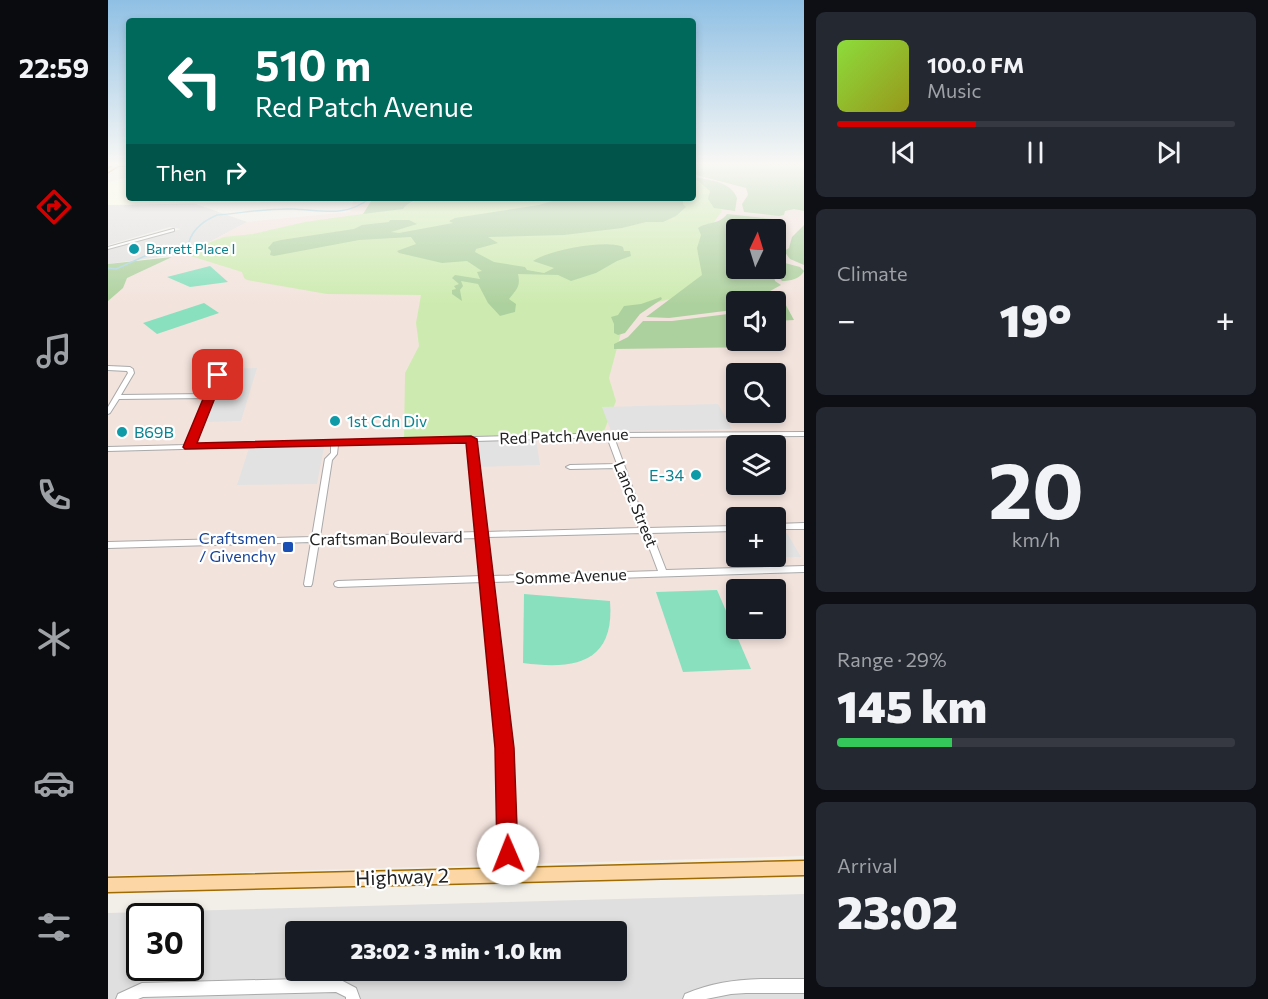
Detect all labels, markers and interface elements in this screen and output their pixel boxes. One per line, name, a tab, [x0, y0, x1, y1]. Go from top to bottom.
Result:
text: 510 m	[255, 38, 371, 90]
icon: left	[156, 42, 234, 120]
text: 22:59	[19, 51, 89, 84]
text: 100.0 FM	[927, 51, 1024, 78]
text: Music	[927, 78, 981, 102]
text: Red Patch Avenue	[255, 90, 473, 123]
icon: previous	[887, 136, 920, 169]
icon: pause	[1019, 136, 1052, 169]
icon: next	[1152, 136, 1185, 169]
icon: right	[219, 156, 252, 189]
text: Then	[156, 159, 207, 186]
icon: directions	[33, 186, 75, 228]
north arrow	[726, 219, 786, 279]
map controls	[726, 219, 786, 639]
place label: Barrett Place I	[146, 240, 235, 257]
marker: Barrett Place I	[127, 242, 141, 256]
text: Climate	[837, 261, 907, 285]
button: sound	[726, 291, 786, 351]
text: 19°	[1000, 291, 1072, 346]
text: −	[837, 298, 856, 339]
text: +	[1216, 298, 1235, 339]
icon: music	[33, 330, 75, 372]
pin	[192, 349, 243, 400]
icon: arrive	[201, 358, 234, 391]
button: search	[726, 363, 786, 423]
place label: 1st Cdn Div	[347, 411, 427, 430]
marker: 1st Cdn Div	[328, 414, 342, 428]
place label: B69B	[134, 422, 174, 441]
street label: Red Patch Avenue	[499, 424, 629, 447]
marker: B69B	[115, 425, 129, 439]
button: layers	[726, 435, 786, 495]
text: 20	[988, 440, 1084, 535]
street label: Lance Street	[611, 458, 663, 550]
place label: E-34	[649, 465, 684, 484]
marker: E-34	[689, 468, 703, 482]
icon: phone	[33, 474, 75, 516]
button: +	[726, 507, 786, 567]
street label: Craftsman Boulevard	[309, 527, 463, 548]
text: km/h	[1012, 527, 1060, 551]
place label: Craftsmen / Givenchy	[199, 528, 276, 565]
marker: Craftsmen / Givenchy	[281, 540, 295, 554]
street label: Somme Avenue	[515, 564, 627, 587]
button: −	[726, 579, 786, 639]
icon: climate	[33, 618, 75, 660]
text: Range · 29%	[837, 647, 947, 671]
text: 145 km	[837, 677, 987, 732]
icon: car	[33, 762, 75, 804]
position arrow	[476, 822, 540, 886]
text: Arrival	[837, 853, 898, 877]
street label: Highway 2	[355, 862, 449, 890]
text: 23:02	[837, 883, 958, 938]
speed limit sign: 30	[126, 903, 204, 981]
icon: filters	[33, 906, 75, 948]
text: 23:02 · 3 min · 1.0 km	[350, 937, 562, 964]

